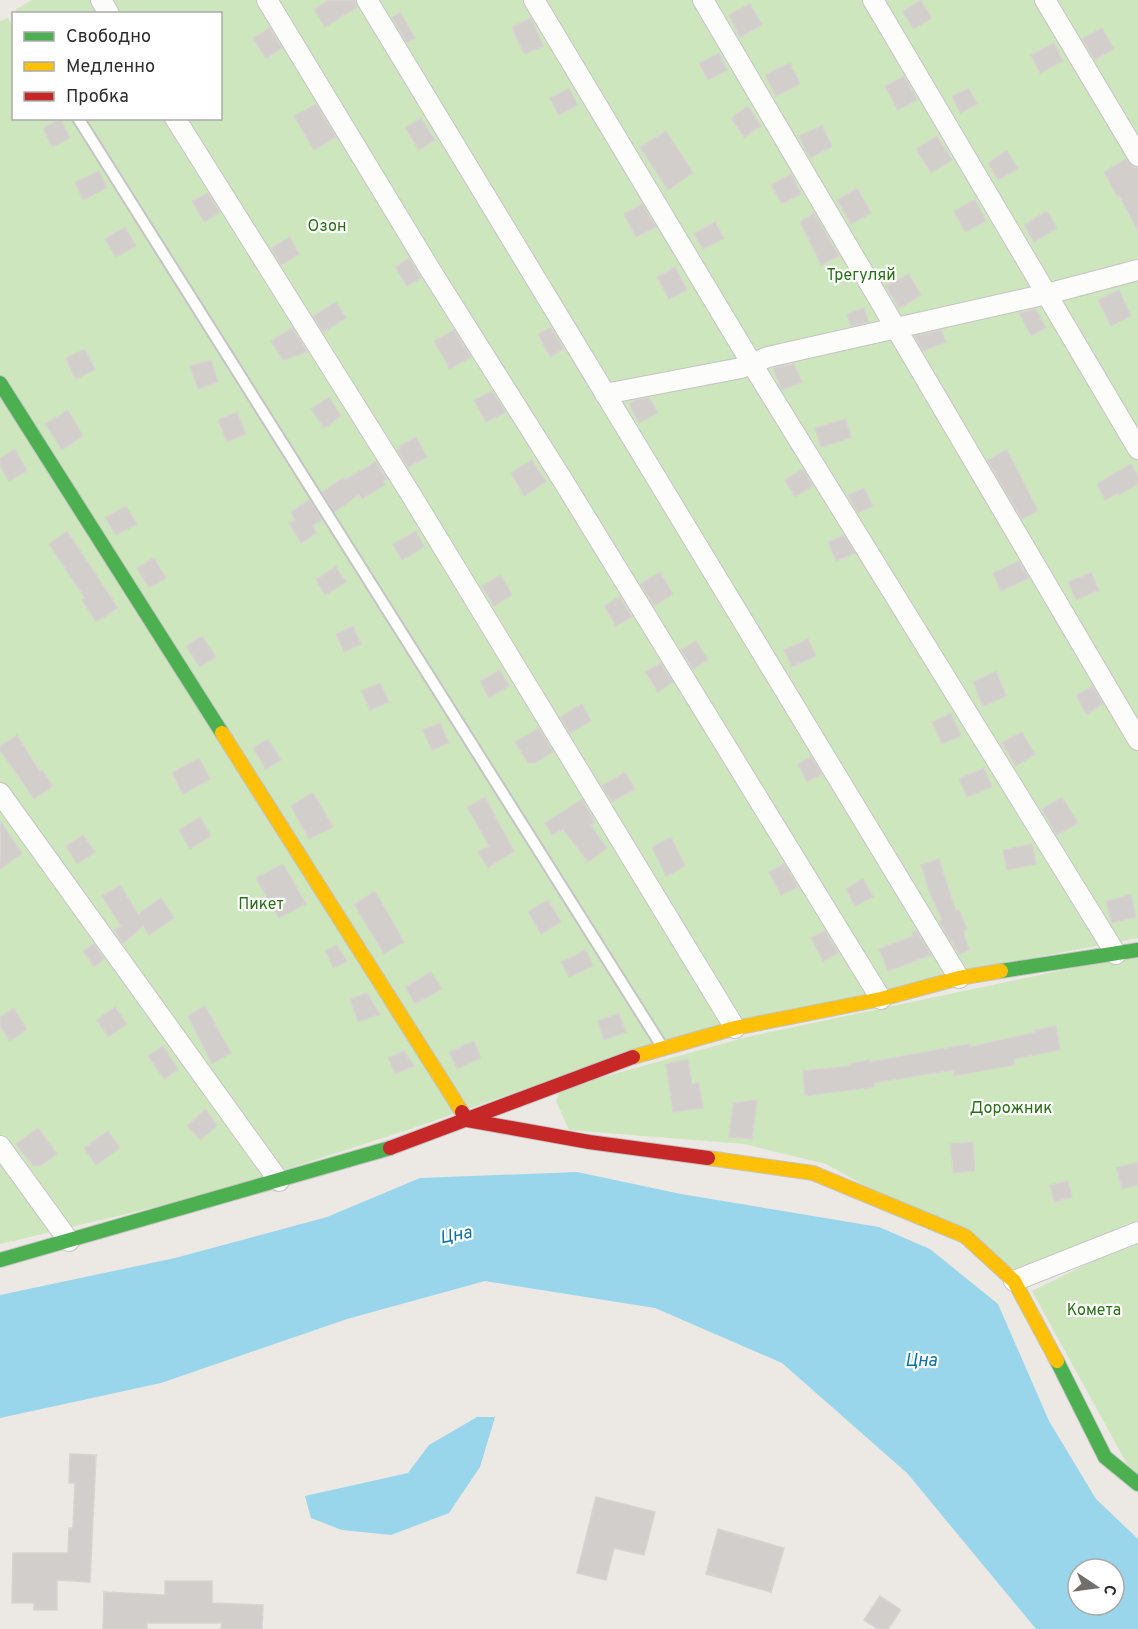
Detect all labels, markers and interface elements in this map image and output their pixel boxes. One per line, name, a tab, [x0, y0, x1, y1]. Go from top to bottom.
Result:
legend	[12, 12, 222, 120]
text: Свободно	[66, 26, 151, 49]
text: Медленно	[66, 56, 155, 79]
text: Пробка	[66, 86, 129, 109]
park label: Озон	[308, 217, 346, 237]
park label: Трегуляй	[826, 266, 896, 286]
park label: Пикет	[238, 895, 284, 915]
park label: Дорожник	[970, 1099, 1052, 1119]
water label: Цна	[438, 1222, 475, 1250]
park label: Комета	[1067, 1301, 1121, 1321]
water label: Цна	[905, 1350, 938, 1373]
north arrow	[1066, 1557, 1126, 1617]
text: С	[1098, 1583, 1120, 1597]

